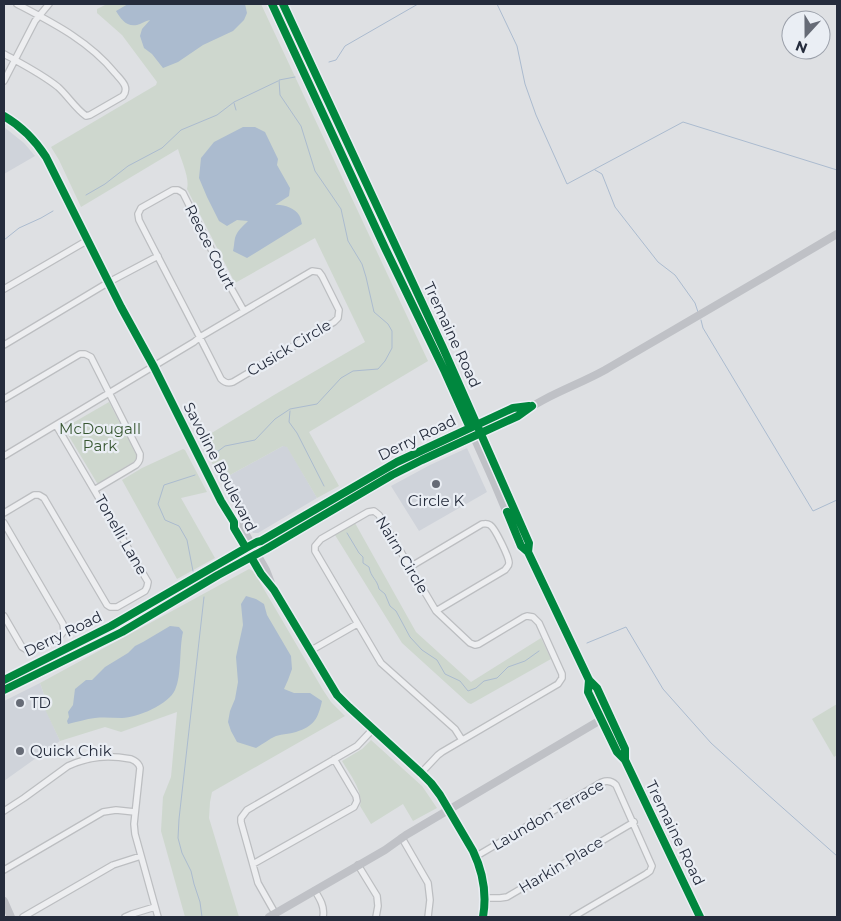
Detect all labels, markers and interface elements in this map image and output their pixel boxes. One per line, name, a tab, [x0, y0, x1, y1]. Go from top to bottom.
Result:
north arrow	[781, 10, 831, 60]
text: N	[793, 37, 810, 58]
street label: Reece Court	[181, 201, 240, 292]
street label: Tremaine Road	[420, 279, 485, 391]
street label: Cusick Circle	[243, 315, 334, 380]
street label: Savoline Boulevard	[180, 399, 261, 535]
street label: Derry Road	[375, 410, 459, 465]
park label: McDougall Park	[59, 419, 141, 455]
marker: Circle K	[430, 478, 442, 490]
street label: Tonelli Lane	[91, 491, 152, 578]
place label: Circle K	[408, 491, 465, 510]
street label: Nairn Circle	[372, 513, 433, 597]
street label: Derry Road	[21, 606, 105, 661]
place label: TD	[30, 693, 51, 712]
marker: TD	[14, 697, 26, 709]
place label: Quick Chik	[30, 741, 112, 760]
marker: Quick Chik	[14, 745, 26, 757]
street label: Laundon Terrace	[488, 775, 607, 854]
street label: Tremaine Road	[642, 777, 709, 888]
street label: Harkin Place	[515, 832, 606, 897]

